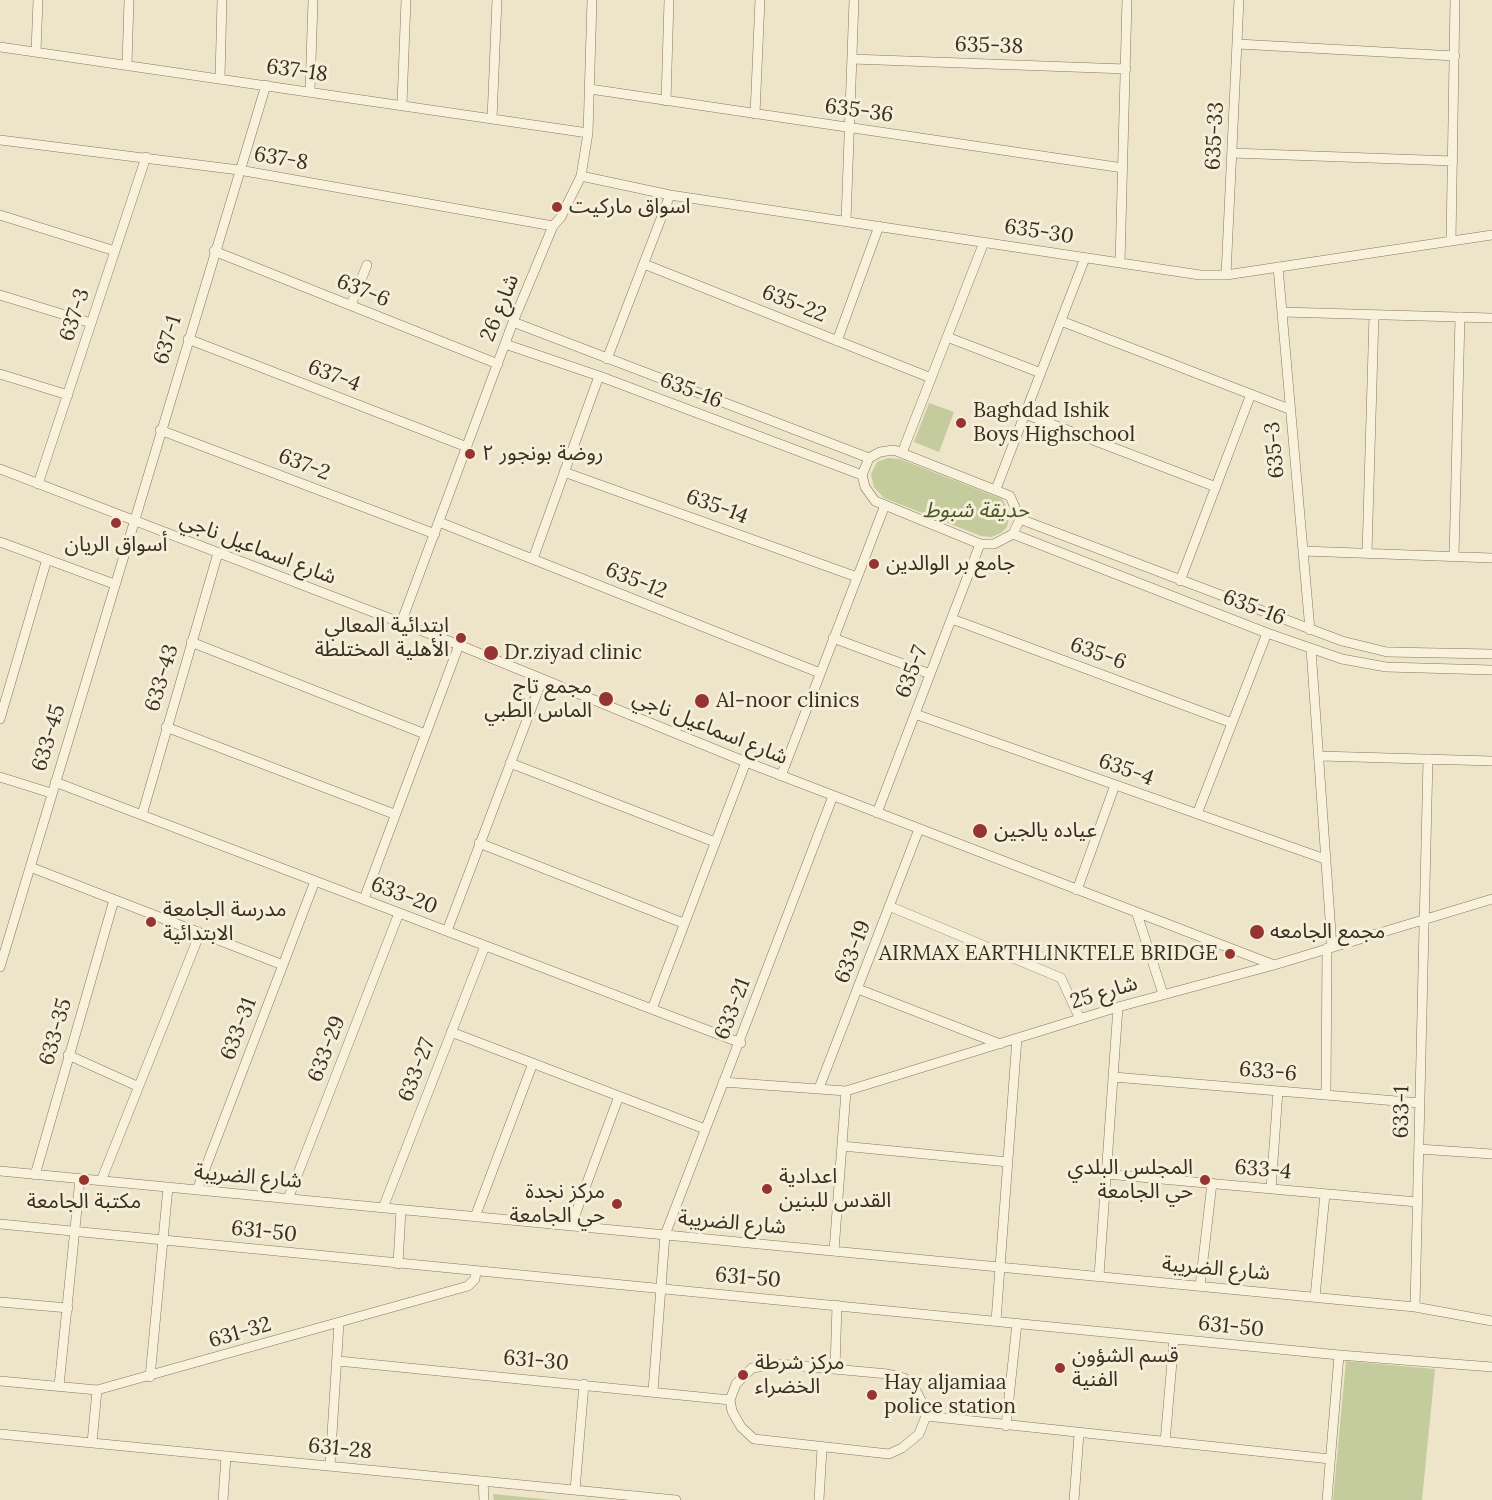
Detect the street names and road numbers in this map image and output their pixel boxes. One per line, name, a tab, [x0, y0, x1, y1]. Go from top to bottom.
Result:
street label: 635-38	[954, 32, 1024, 60]
street label: 637-18	[265, 54, 329, 88]
street label: 635-36	[823, 94, 895, 128]
street label: 635-33	[1201, 101, 1229, 171]
street label: 637-8	[252, 142, 310, 176]
street label: 635-30	[1003, 214, 1075, 250]
street label: 637-6	[333, 269, 393, 313]
street label: شارع 26	[475, 271, 525, 345]
street label: 635-22	[758, 280, 830, 328]
street label: 637-3	[55, 285, 95, 345]
street label: 637-1	[149, 312, 187, 368]
street label: 637-4	[304, 355, 364, 397]
street label: 635-16	[656, 368, 726, 414]
street label: 635-3	[1260, 421, 1290, 479]
street label: 637-2	[275, 444, 333, 486]
street label: 635-14	[683, 484, 751, 530]
street label: شارع اسماعيل ناجي	[176, 508, 340, 590]
street label: 635-12	[602, 557, 670, 605]
street label: 635-16	[1219, 585, 1289, 631]
street label: 635-6	[1067, 632, 1129, 676]
street label: 633-43	[140, 641, 184, 715]
street label: 635-7	[891, 642, 933, 702]
street label: شارع اسماعيل ناجي	[629, 685, 791, 771]
street label: 633-45	[27, 702, 71, 774]
street label: 635-4	[1095, 748, 1157, 792]
street label: 633-20	[367, 872, 441, 920]
street label: 633-19	[830, 917, 876, 987]
street label: شارع 25	[1067, 971, 1141, 1015]
street label: 633-21	[710, 975, 756, 1043]
street label: 633-31	[216, 994, 262, 1064]
street label: 633-35	[34, 996, 78, 1068]
street label: 633-29	[303, 1012, 351, 1086]
street label: 633-27	[393, 1035, 441, 1105]
street label: 633-6	[1238, 1057, 1298, 1087]
street label: 633-1	[1389, 1085, 1415, 1139]
street label: 633-4	[1233, 1155, 1293, 1185]
street label: شارع الضريبة	[193, 1160, 303, 1194]
street label: شارع الضريبة	[677, 1206, 787, 1240]
street label: 631-50	[230, 1216, 298, 1248]
street label: شارع الضريبة	[1161, 1252, 1271, 1286]
street label: 631-50	[714, 1263, 782, 1293]
street label: 631-50	[1197, 1311, 1265, 1343]
street label: 631-32	[206, 1312, 274, 1354]
street label: 631-30	[502, 1346, 570, 1376]
street label: 631-28	[307, 1433, 373, 1465]

